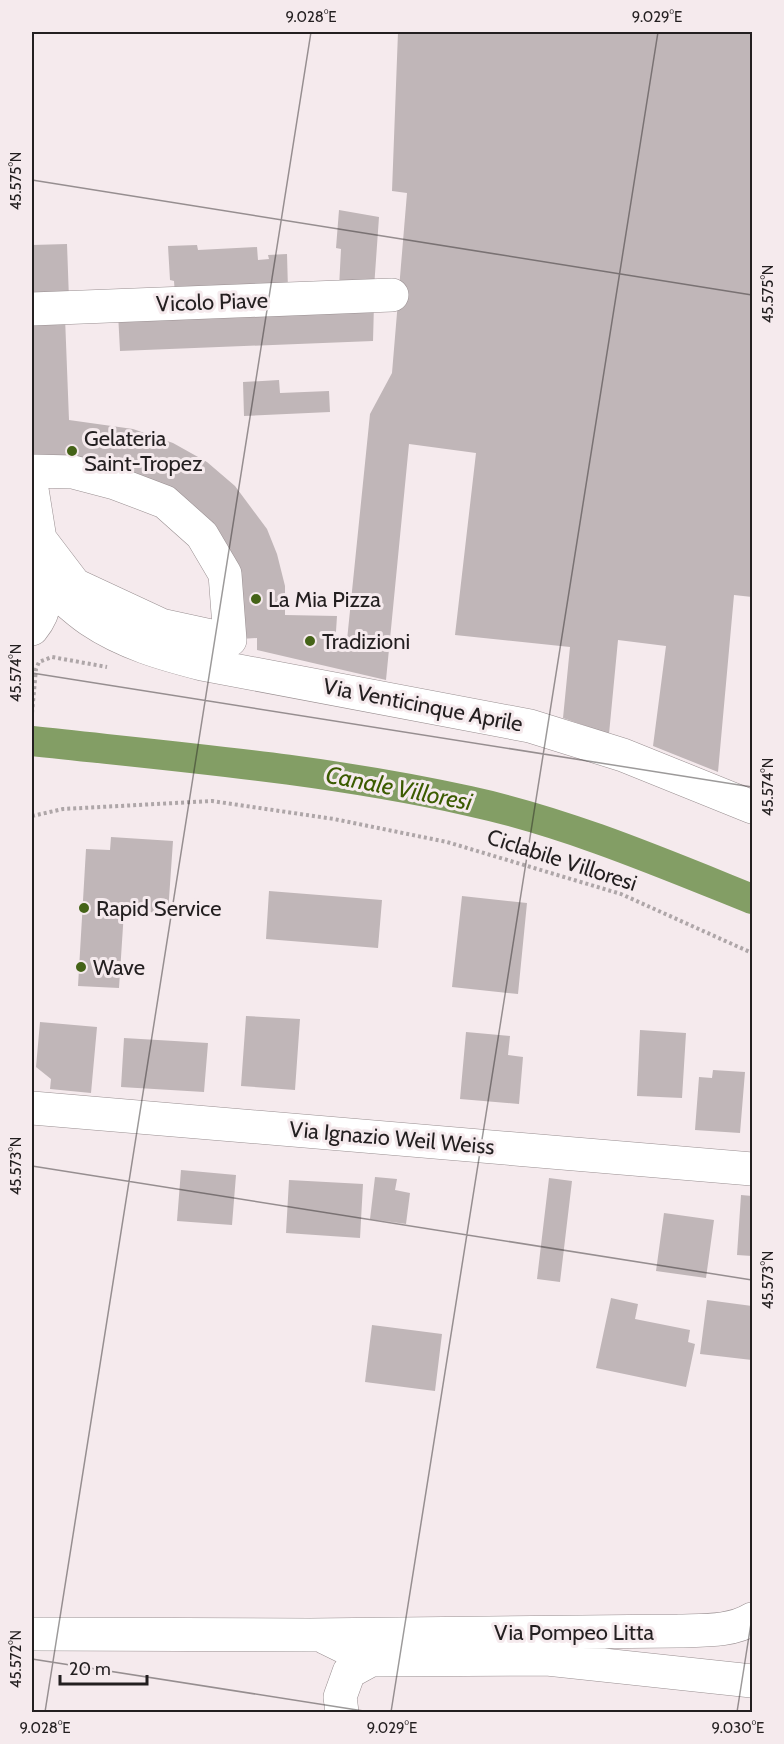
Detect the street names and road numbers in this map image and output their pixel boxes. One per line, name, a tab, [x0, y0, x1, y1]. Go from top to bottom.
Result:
street label: Vicolo Piave	[155, 287, 269, 317]
street label: Via Venticinque Aprile	[321, 672, 525, 738]
street label: Ciclabile Villoresi	[484, 823, 640, 897]
street label: Via Ignazio Weil Weiss	[288, 1116, 496, 1160]
street label: Via Pompeo Litta	[494, 1619, 654, 1646]

